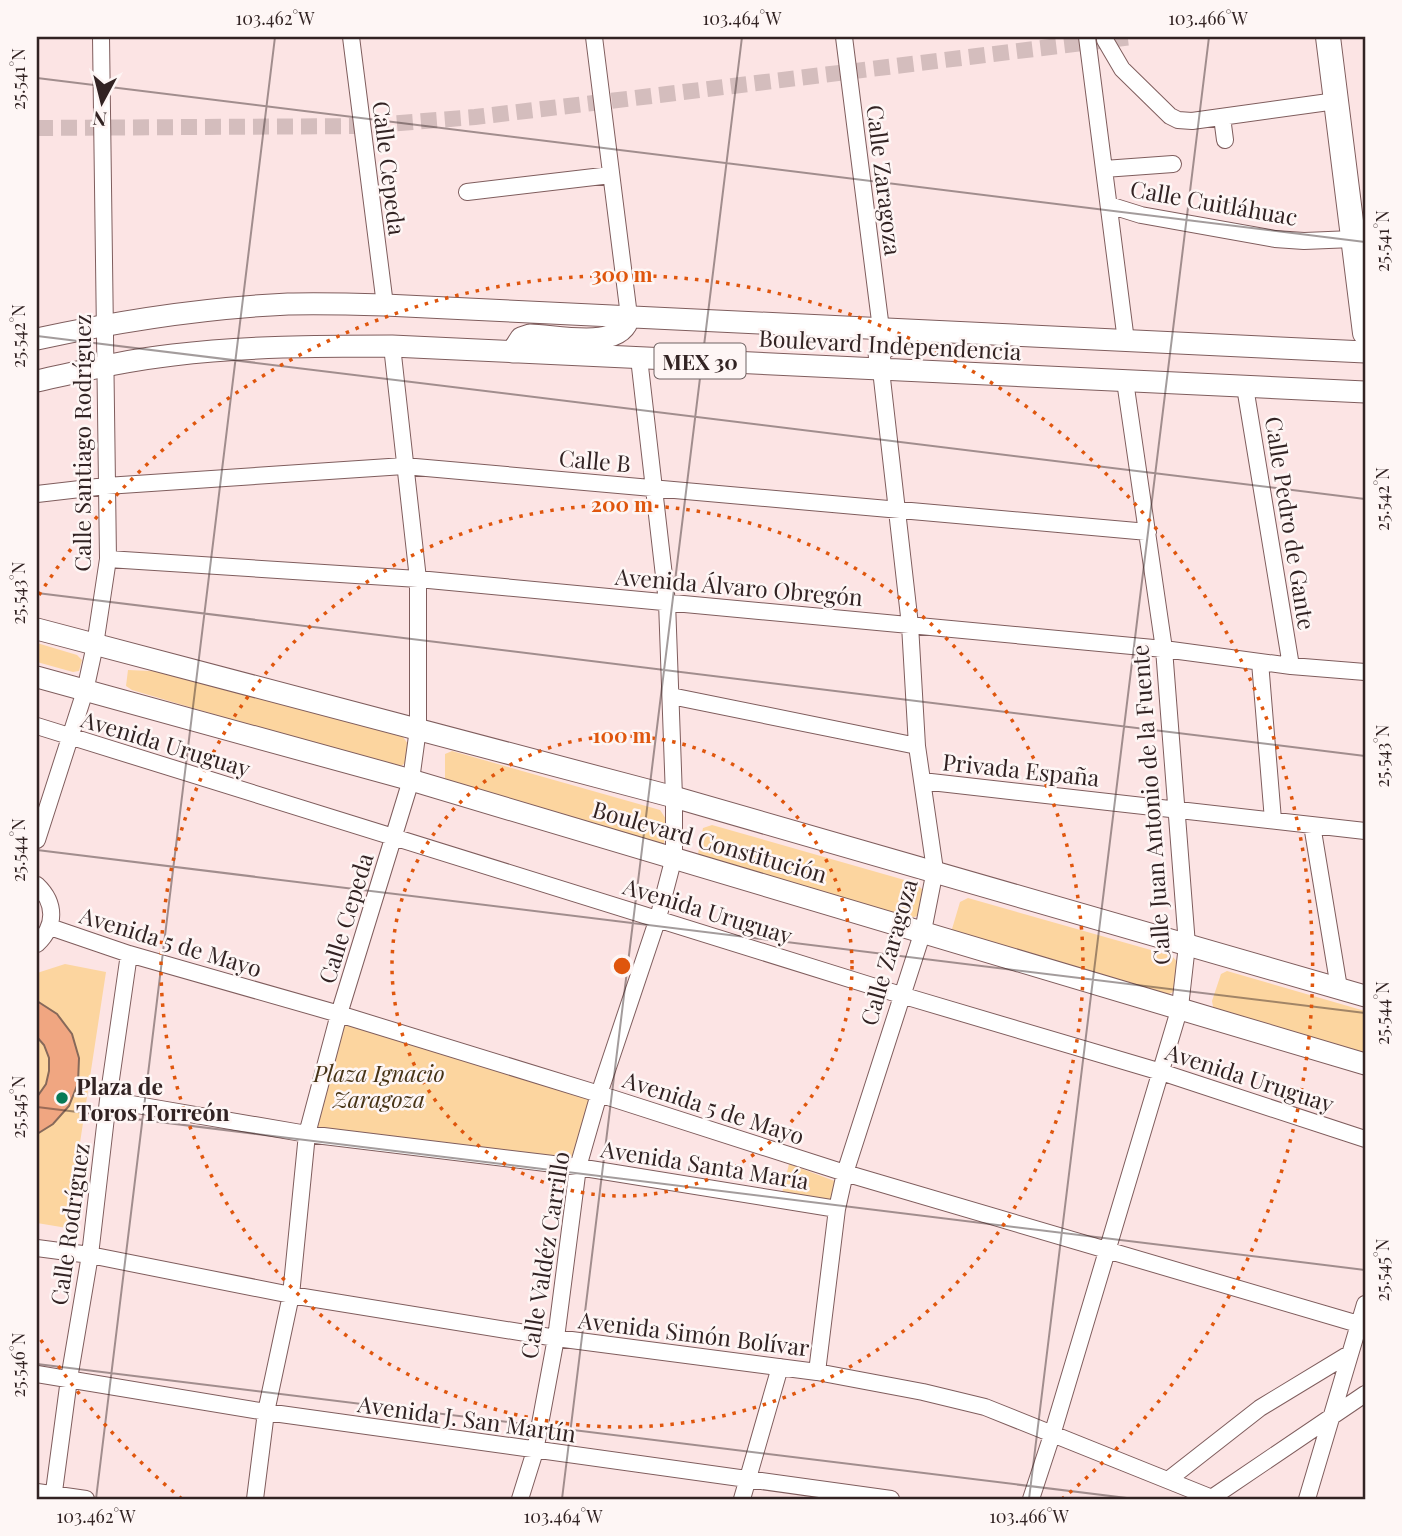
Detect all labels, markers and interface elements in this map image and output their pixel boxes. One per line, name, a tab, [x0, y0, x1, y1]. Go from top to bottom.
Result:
text: 103.462°W	[236, 6, 315, 30]
text: 103.464°W	[702, 6, 782, 30]
text: 103.466°W	[1168, 6, 1249, 30]
text: 25.541°N	[6, 48, 30, 110]
north arrow	[66, 66, 136, 136]
street label: Calle Cepeda	[366, 99, 414, 237]
street label: Calle Zaragoza	[860, 103, 910, 258]
text: N	[91, 106, 108, 134]
street label: Calle Cuitláhuac	[1128, 172, 1300, 232]
text: 25.541°N	[1370, 210, 1394, 272]
text: 300 m	[591, 259, 653, 287]
text: 25.542°N	[6, 304, 30, 368]
street label: Calle Santiago Rodríguez	[66, 314, 97, 572]
street label: Boulevard Independencia	[758, 322, 1023, 366]
road number: MEX 30	[654, 344, 746, 378]
street label: Calle Pedro de Gante	[1259, 414, 1323, 632]
street label: Calle B	[558, 441, 632, 479]
text: 25.542°N	[1370, 467, 1394, 531]
text: 200 m	[591, 489, 653, 517]
street label: Avenida Álvaro Obregón	[613, 560, 864, 612]
text: 25.543°N	[6, 561, 30, 625]
street label: Calle Juan Antonio de la Fuente	[1123, 644, 1177, 966]
street label: Avenida Uruguay	[77, 702, 255, 784]
text: 100 m	[592, 720, 652, 748]
text: 25.543°N	[1370, 724, 1394, 788]
street label: Privada España	[941, 745, 1102, 793]
street label: Boulevard Constitución	[589, 793, 831, 889]
text: 25.544°N	[6, 818, 30, 882]
street label: Calle Cepeda	[310, 848, 380, 987]
street label: Avenida Uruguay	[619, 869, 797, 951]
street label: Calle Zaragoza	[852, 874, 924, 1029]
street label: Avenida 5 de Mayo	[75, 898, 266, 983]
centre of rings	[610, 954, 634, 978]
text: 25.544°N	[1370, 981, 1394, 1045]
street label: Avenida Uruguay	[1161, 1035, 1339, 1119]
park label: Plaza Ignacio Zaragoza	[312, 1057, 445, 1114]
street label: Avenida 5 de Mayo	[618, 1063, 809, 1151]
place label: Plaza de Toros Torreón	[76, 1070, 230, 1127]
text: 25.545°N	[6, 1075, 30, 1138]
marker: Plaza de Toros Torreón	[54, 1090, 70, 1106]
street label: Avenida Santa María	[598, 1132, 812, 1196]
street label: Calle Rodríguez	[42, 1141, 96, 1307]
street label: Calle Valdéz Carrillo	[512, 1149, 576, 1361]
text: 25.545°N	[1370, 1238, 1394, 1301]
street label: Avenida Simón Bolívar	[576, 1303, 811, 1363]
text: 25.546°N	[6, 1332, 30, 1397]
street label: Avenida J. San Martín	[355, 1387, 578, 1449]
text: 103.462°W	[57, 1504, 136, 1528]
text: 103.464°W	[523, 1504, 603, 1528]
text: 103.466°W	[989, 1504, 1070, 1528]

